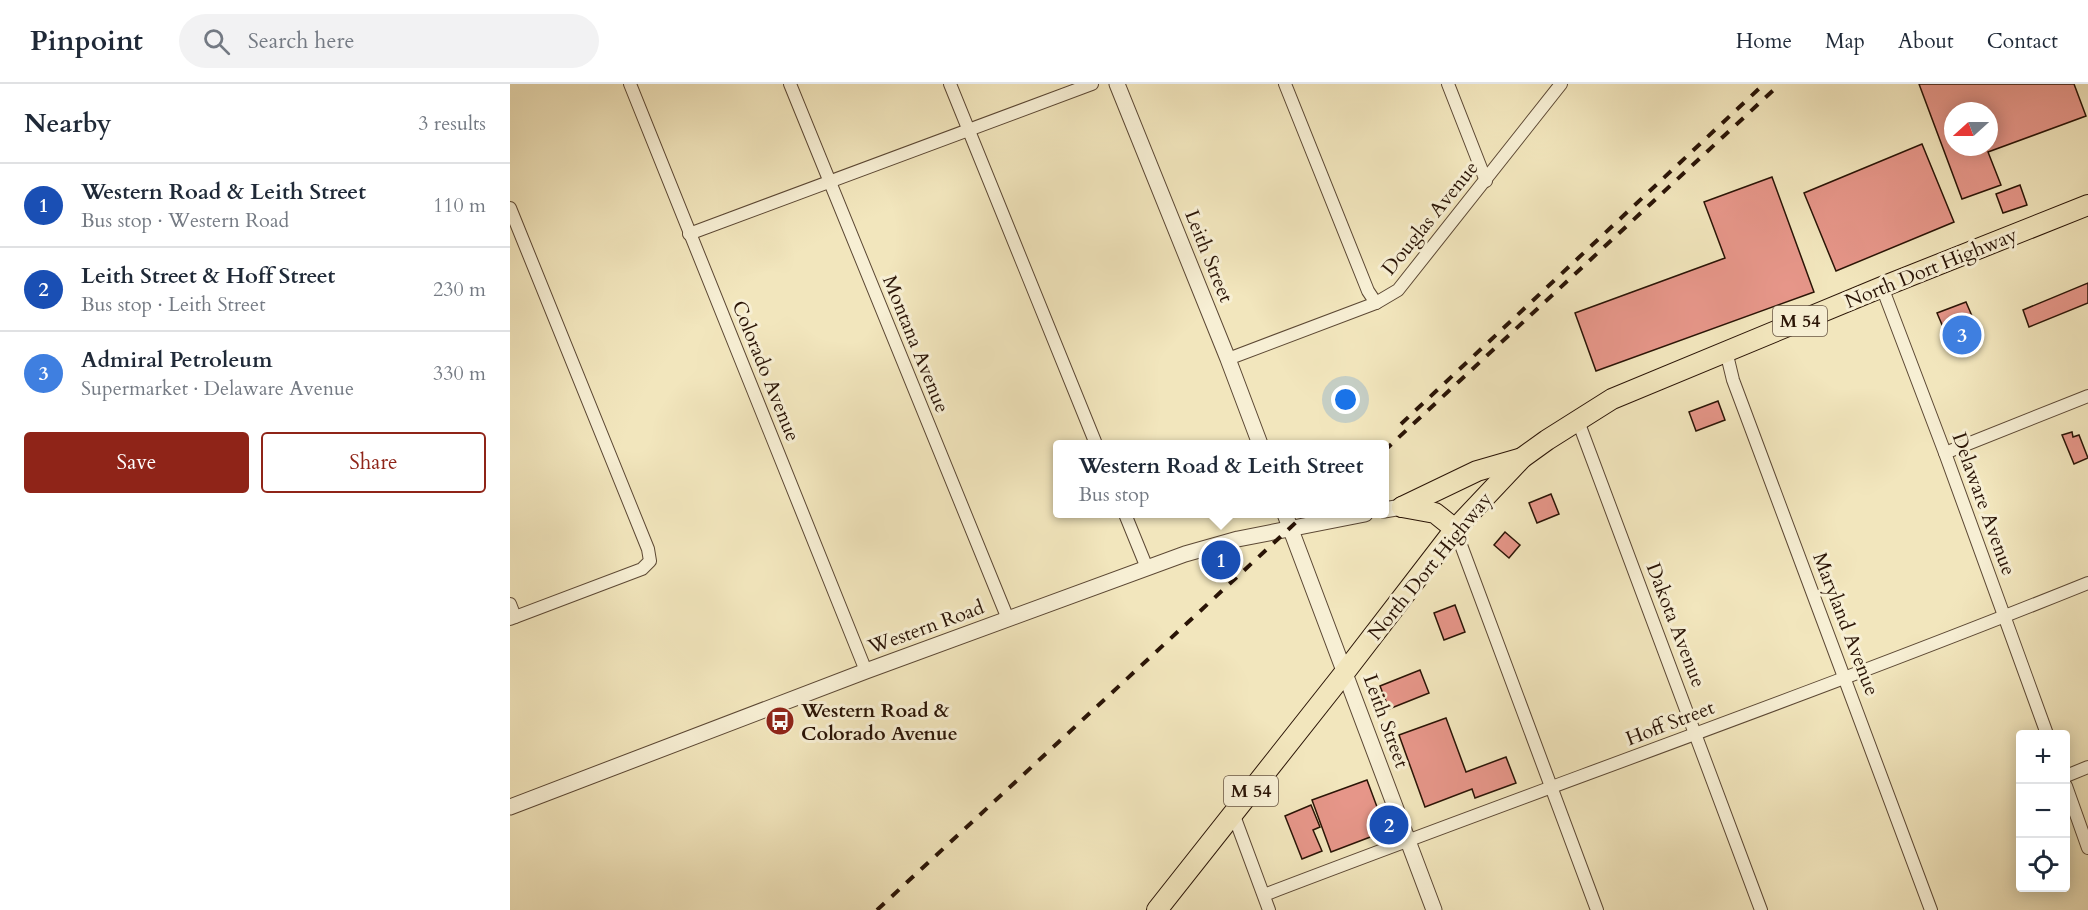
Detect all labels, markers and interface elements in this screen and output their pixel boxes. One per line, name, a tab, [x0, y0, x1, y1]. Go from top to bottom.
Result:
search box	[179, 14, 599, 68]
text: Pinpoint	[30, 22, 143, 60]
icon: search	[200, 25, 233, 58]
text: Search here	[248, 26, 354, 56]
text: Home	[1736, 27, 1792, 56]
text: Map	[1825, 27, 1865, 56]
text: About	[1898, 27, 1954, 56]
text: Contact	[1987, 27, 2058, 56]
north arrow	[1944, 102, 1998, 156]
text: Nearby	[24, 106, 112, 141]
text: 3 results	[418, 110, 486, 137]
street label: Douglas Avenue	[1375, 155, 1485, 281]
text: Western Road & Leith Street	[81, 177, 366, 207]
text: 1	[38, 192, 49, 219]
text: 110 m	[433, 192, 486, 219]
street label: Leith Street	[1178, 206, 1240, 307]
text: Bus stop · Western Road	[81, 207, 289, 234]
street label: North Dort Highway	[1841, 221, 2022, 315]
text: Leith Street & Hoff Street	[81, 261, 335, 291]
street label: Montana Avenue	[876, 271, 956, 417]
text: 2	[38, 276, 49, 303]
text: 230 m	[433, 276, 486, 303]
text: Bus stop · Leith Street	[81, 291, 266, 318]
street label: Colorado Avenue	[725, 297, 807, 445]
road number: M 54	[1773, 306, 1827, 336]
pin: 3	[1942, 312, 1982, 358]
text: Admiral Petroleum	[81, 345, 272, 375]
text: 3	[38, 360, 49, 387]
text: 330 m	[433, 360, 486, 387]
text: Supermarket · Delaware Avenue	[81, 375, 354, 402]
your location	[1331, 385, 1360, 414]
street label: Delaware Avenue	[1946, 429, 2022, 579]
button: Save	[24, 432, 249, 493]
button: Share	[261, 432, 486, 493]
popup	[1053, 440, 1389, 518]
text: Western Road & Leith Street	[1078, 451, 1364, 481]
text: Bus stop	[1078, 481, 1150, 508]
street label: North Dort Highway	[1362, 486, 1499, 646]
pin: 1	[1202, 538, 1240, 582]
street label: Maryland Avenue	[1806, 549, 1886, 699]
street label: Dakota Avenue	[1640, 559, 1712, 691]
street label: Western Road	[863, 593, 988, 661]
street label: Leith Street	[1357, 671, 1416, 772]
street label: Hoff Street	[1622, 693, 1719, 752]
place label: Western Road & Colorado Avenue	[800, 697, 958, 747]
bus stop icon: Western Road & Colorado Avenue	[764, 705, 796, 737]
map controls	[2016, 730, 2070, 892]
button: +	[2016, 730, 2070, 784]
road number: M 54	[1224, 776, 1278, 806]
button: −	[2016, 784, 2070, 838]
pin: 2	[1370, 802, 1408, 848]
button: locate	[2016, 838, 2070, 892]

